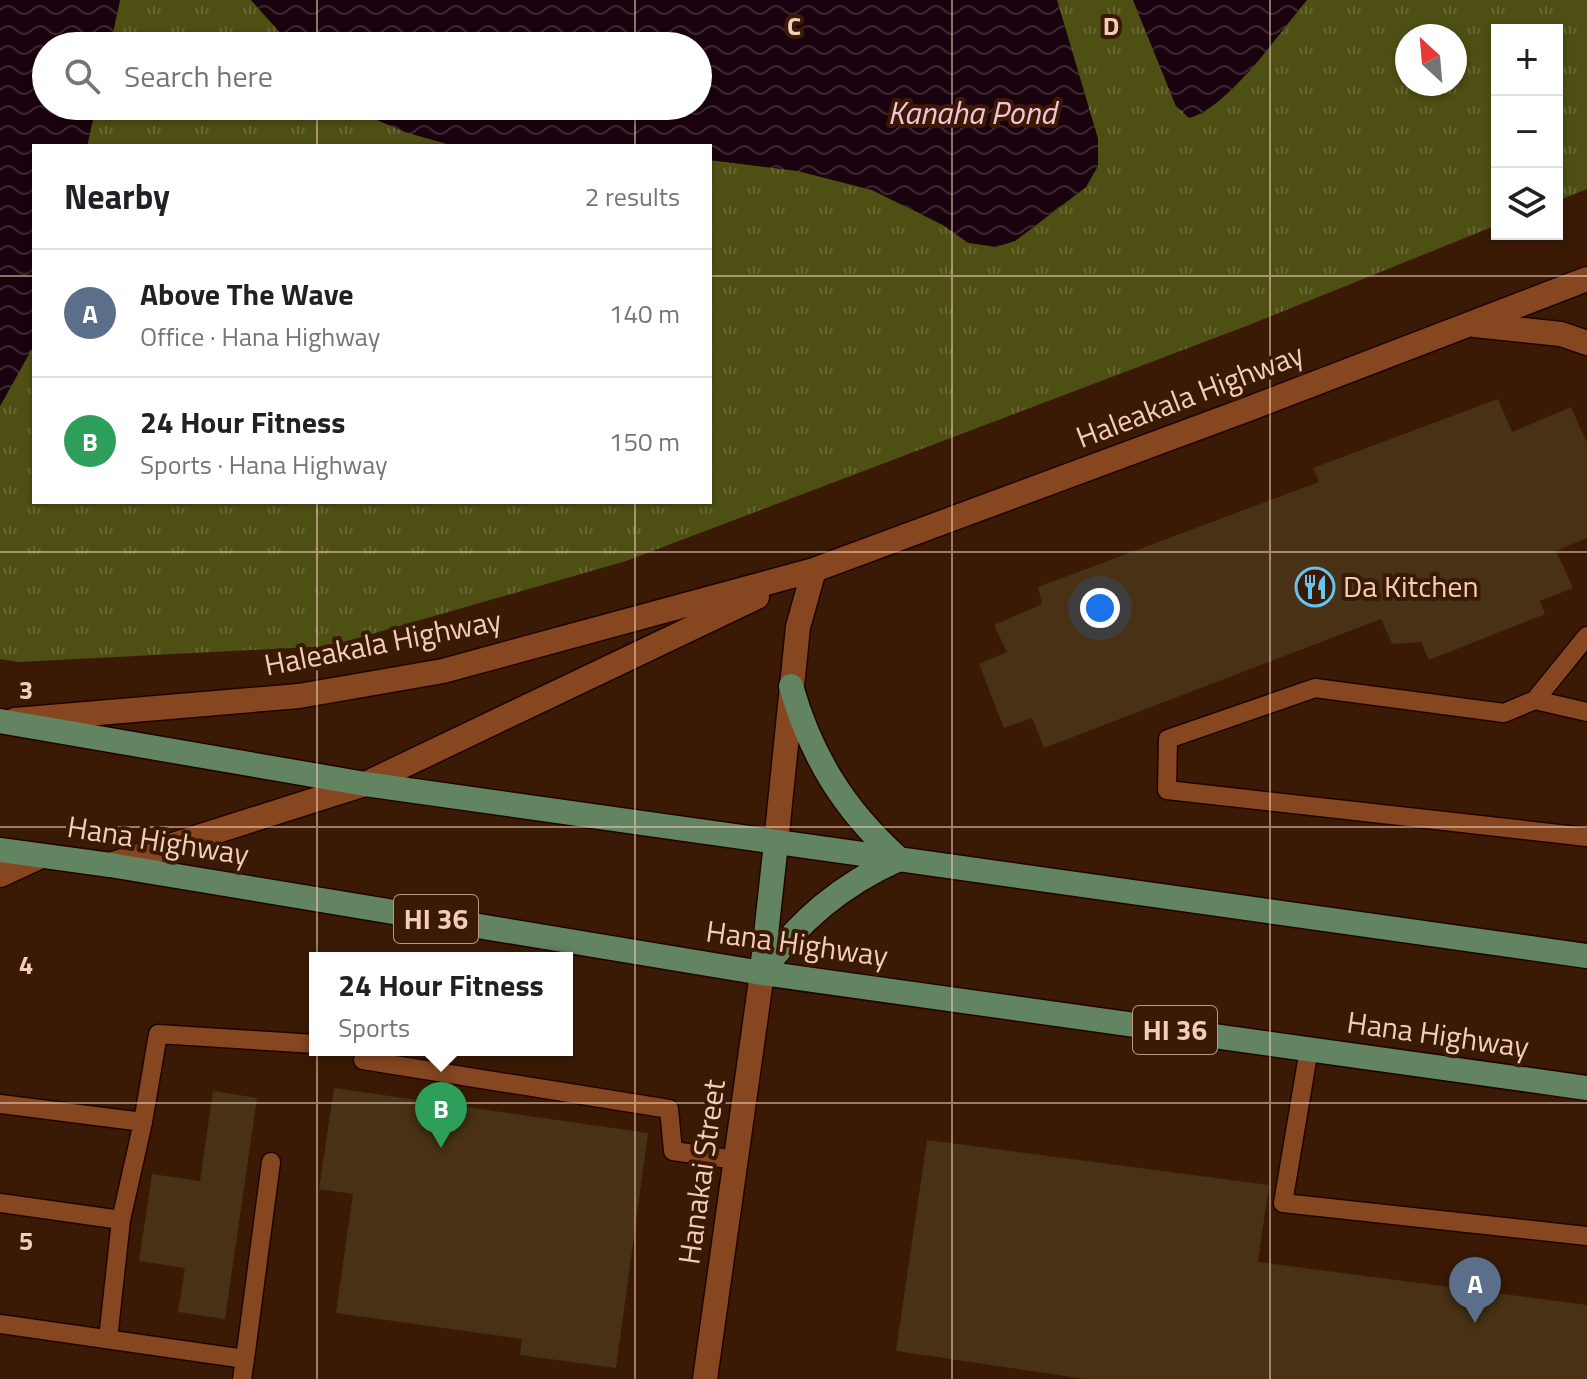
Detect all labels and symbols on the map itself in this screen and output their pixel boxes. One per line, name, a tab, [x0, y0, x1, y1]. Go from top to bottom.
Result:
text: C	[787, 6, 801, 45]
text: D	[1103, 6, 1119, 45]
north arrow	[1395, 24, 1467, 96]
water label: Kanaha Pond	[888, 88, 1060, 136]
street label: Haleakala Highway	[1069, 330, 1310, 460]
place label: Da Kitchen	[1343, 563, 1479, 609]
restaurant icon: Da Kitchen	[1294, 566, 1336, 608]
your location	[1080, 588, 1120, 628]
street label: Haleakala Highway	[260, 596, 505, 688]
text: 3	[19, 670, 33, 709]
street label: Hana Highway	[64, 803, 252, 877]
road number: HI 36	[394, 895, 478, 943]
street label: Hana Highway	[703, 907, 891, 979]
text: 4	[19, 945, 33, 984]
street label: Hana Highway	[1344, 998, 1532, 1070]
road number: HI 36	[1133, 1006, 1217, 1054]
street label: Hanakai Street	[665, 1076, 737, 1267]
pin: B	[415, 1082, 467, 1148]
text: 5	[19, 1221, 33, 1260]
pin: A	[1449, 1257, 1501, 1323]

